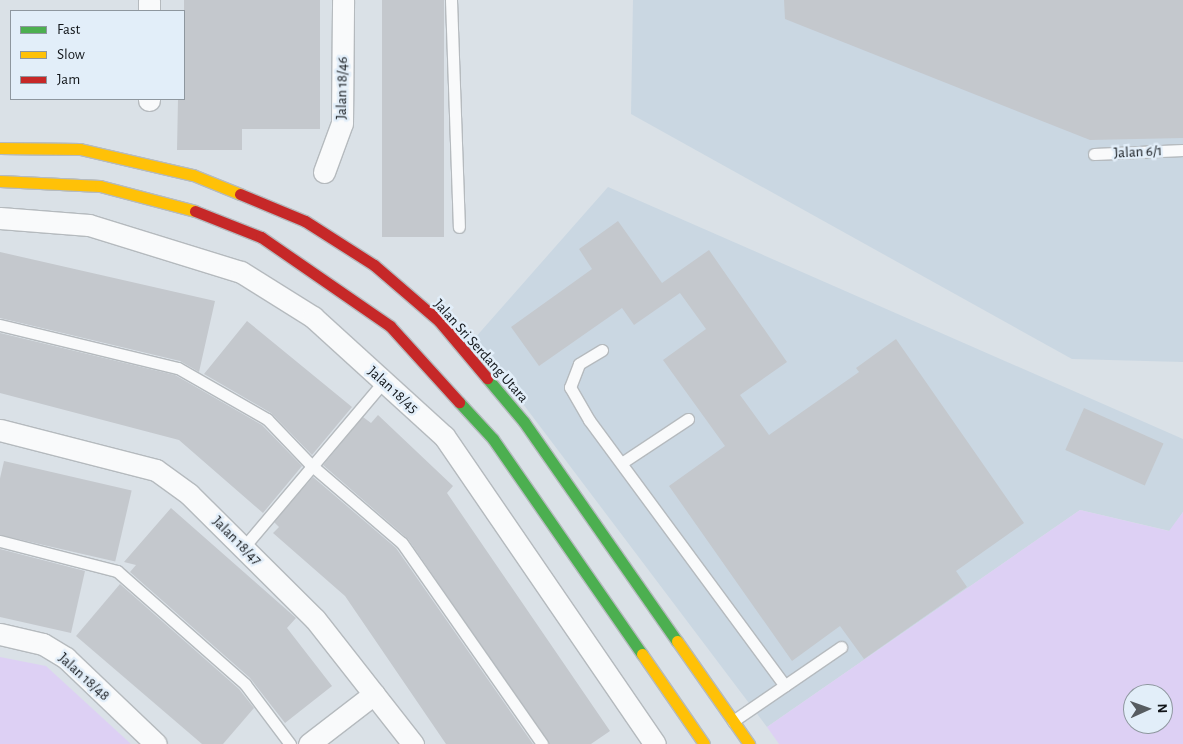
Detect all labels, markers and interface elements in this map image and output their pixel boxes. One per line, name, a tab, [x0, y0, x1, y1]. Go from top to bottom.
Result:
legend	[10, 10, 185, 100]
text: Fast	[57, 22, 80, 37]
text: Slow	[57, 47, 85, 62]
street label: Jalan 18/46	[332, 56, 352, 120]
text: Jam	[57, 72, 80, 87]
street label: Jalan 6/1	[1113, 142, 1163, 162]
street label: Jalan Sri Serdang Utara	[430, 296, 532, 406]
street label: Jalan 18/45	[364, 363, 422, 417]
street label: Jalan 18/47	[209, 513, 265, 569]
street label: Jalan 18/48	[55, 649, 113, 705]
north arrow	[1123, 684, 1173, 734]
text: N	[1155, 703, 1169, 714]

